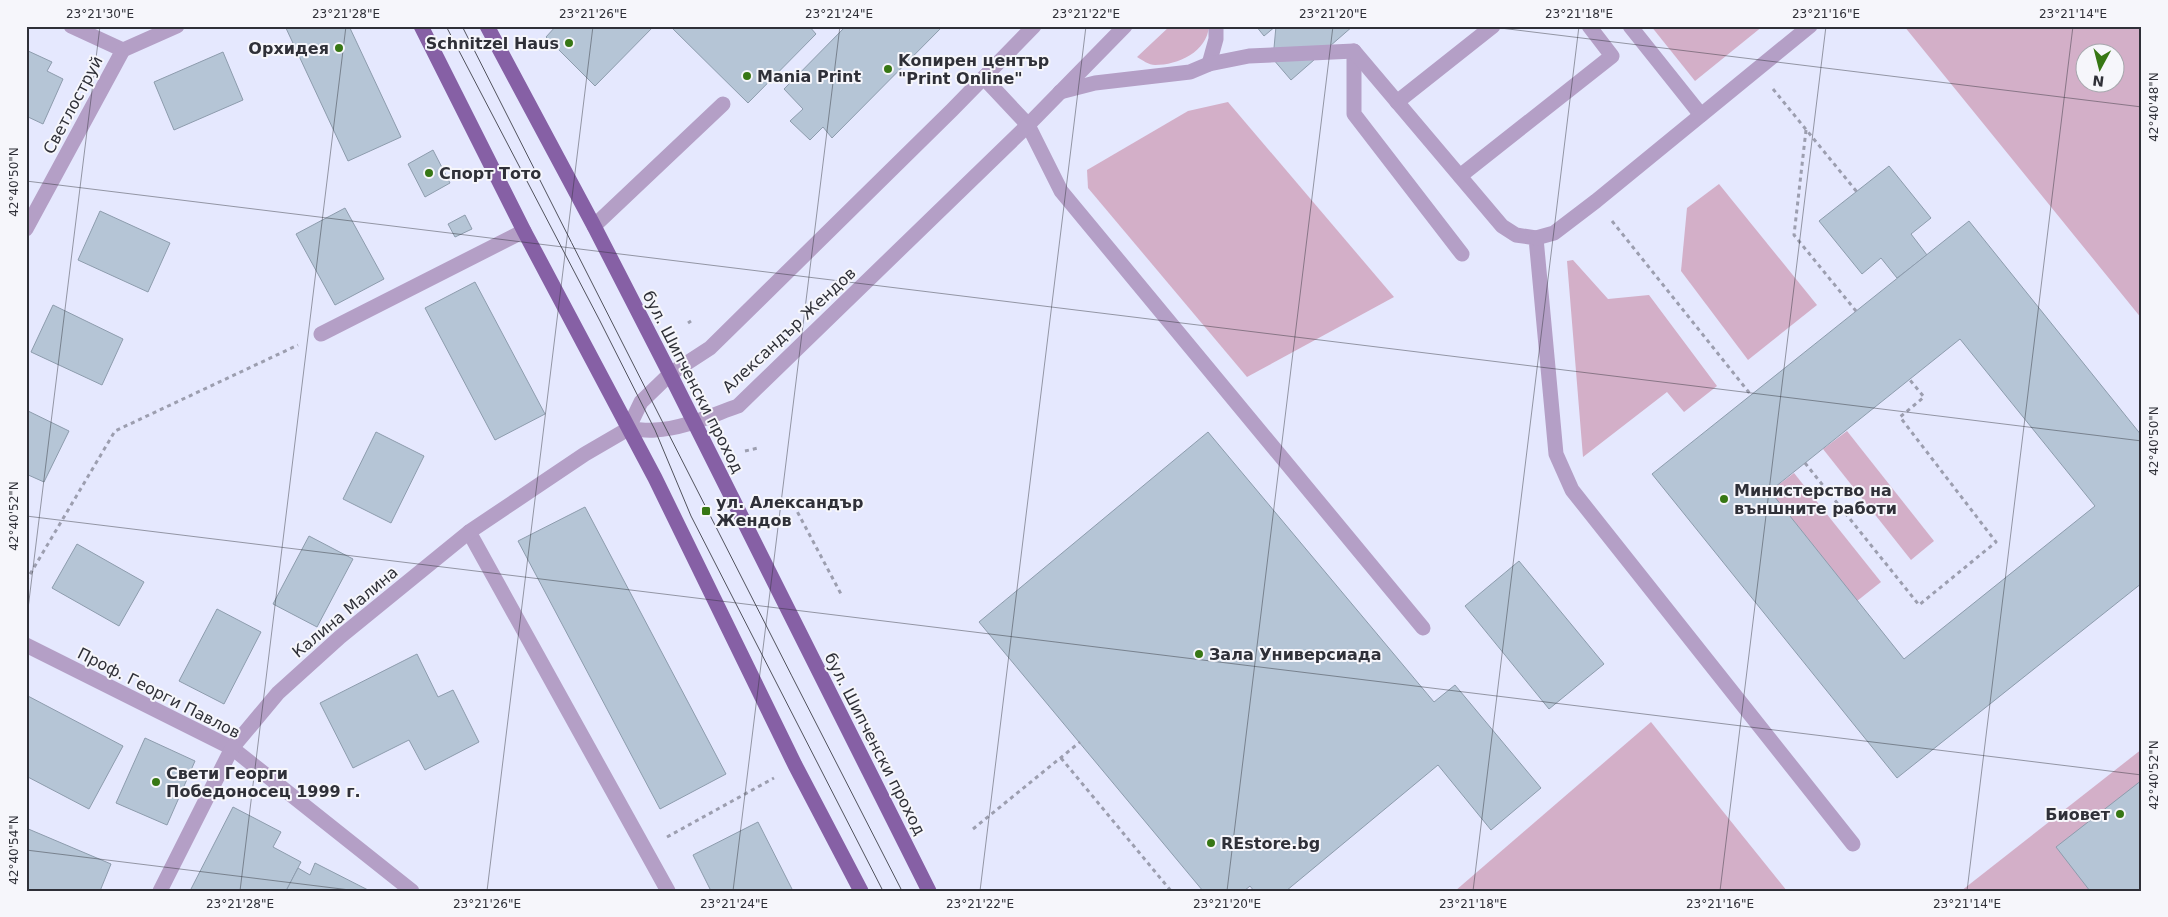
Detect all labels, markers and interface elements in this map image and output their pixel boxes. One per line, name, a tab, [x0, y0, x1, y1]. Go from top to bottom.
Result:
text: 23°21'30"E	[66, 7, 134, 21]
text: 23°21'28"E	[312, 7, 380, 21]
text: 23°21'26"E	[559, 7, 627, 21]
text: 23°21'24"E	[805, 7, 873, 21]
text: 23°21'22"E	[1052, 7, 1120, 21]
text: 23°21'20"E	[1299, 7, 1367, 21]
text: 23°21'18"E	[1545, 7, 1613, 21]
text: 23°21'16"E	[1792, 7, 1860, 21]
text: 23°21'14"E	[2039, 7, 2107, 21]
place label: Schnitzel Haus	[426, 34, 559, 53]
marker: Schnitzel Haus	[563, 37, 575, 49]
place label: Орхидея	[248, 39, 329, 58]
marker: Орхидея	[333, 42, 345, 54]
north arrow	[2076, 42, 2126, 92]
place label: Kопирен център "Print Online"	[898, 51, 1049, 88]
street label: Светлоструй	[39, 53, 107, 157]
marker: Kопирен център "Print Online"	[882, 63, 894, 75]
place label: Mania Print	[757, 67, 861, 86]
marker: Mania Print	[741, 70, 753, 82]
text: N	[2092, 72, 2105, 90]
text: 42°40'48"N	[2147, 72, 2161, 142]
text: 42°40'50"N	[7, 147, 21, 217]
place label: Спорт Тото	[439, 164, 541, 183]
marker: Спорт Тото	[423, 167, 435, 179]
street label: Александър Жендов	[718, 263, 860, 397]
street label: бул. Шипченски проход	[639, 288, 747, 476]
text: 42°40'50"N	[2147, 406, 2161, 476]
text: 42°40'52"N	[7, 481, 21, 551]
place label: Министерство на външните работи	[1734, 481, 1897, 518]
place label: ул. Александър Жендов	[716, 493, 863, 530]
marker: Министерство на външните работи	[1718, 493, 1730, 505]
marker: ул. Александър Жендов	[700, 505, 712, 517]
street label: Калина Малина	[288, 562, 402, 662]
street label: Проф. Георги Павлов	[75, 644, 243, 742]
place label: Зала Универсиада	[1209, 645, 1382, 664]
marker: Зала Универсиада	[1193, 648, 1205, 660]
street label: бул. Шипченски проход	[821, 650, 929, 838]
text: 42°40'52"N	[2147, 740, 2161, 810]
place label: Свети Георги Победоносец 1999 г.	[166, 764, 361, 801]
marker: Свети Георги Победоносец 1999 г.	[150, 776, 162, 788]
place label: Биовет	[2045, 805, 2111, 824]
marker: Биовет	[2114, 808, 2126, 820]
text: 42°40'54"N	[7, 815, 21, 885]
place label: REstore.bg	[1221, 834, 1320, 853]
marker: REstore.bg	[1205, 837, 1217, 849]
text: 23°21'28"E	[206, 897, 274, 911]
text: 23°21'26"E	[453, 897, 521, 911]
text: 23°21'24"E	[700, 897, 768, 911]
text: 23°21'22"E	[946, 897, 1014, 911]
text: 23°21'20"E	[1193, 897, 1261, 911]
text: 23°21'18"E	[1439, 897, 1507, 911]
text: 23°21'16"E	[1686, 897, 1754, 911]
text: 23°21'14"E	[1933, 897, 2001, 911]

